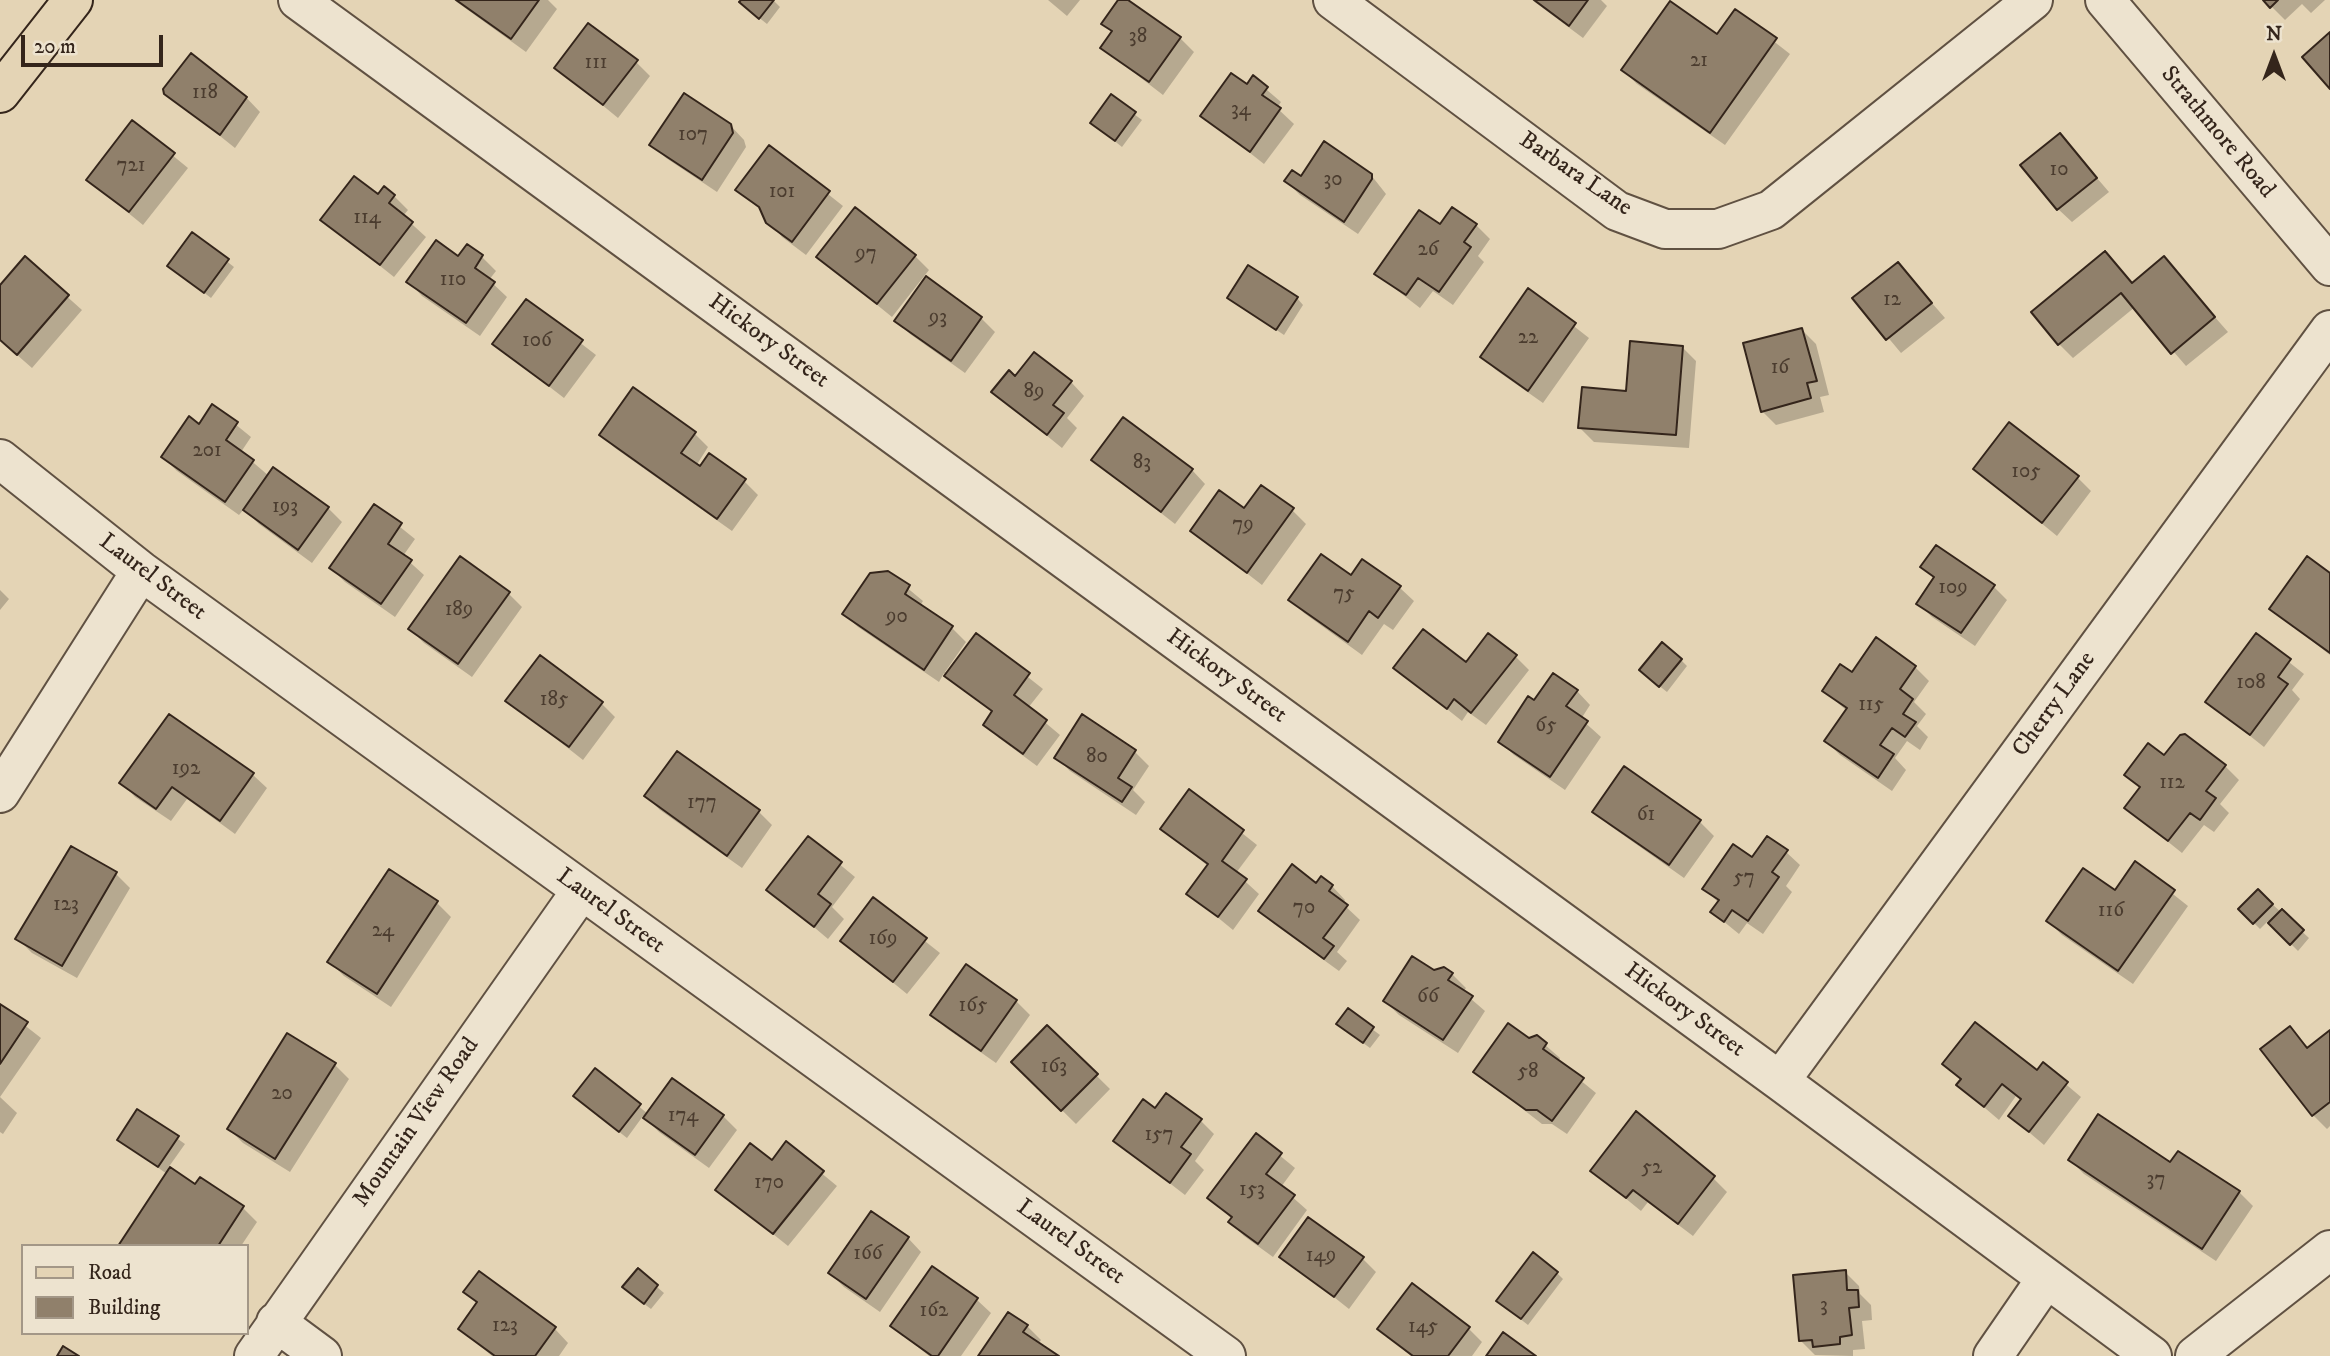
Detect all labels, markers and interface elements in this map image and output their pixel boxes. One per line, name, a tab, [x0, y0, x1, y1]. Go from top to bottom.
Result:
scale bar	[24, 21, 166, 65]
north arrow	[2239, 21, 2309, 91]
text: N	[2266, 23, 2282, 46]
house number: 38	[1129, 25, 1147, 51]
text: 20 m	[34, 34, 76, 60]
house number: 21	[1690, 49, 1708, 75]
house number: 111	[584, 51, 608, 77]
street label: Strathmore Road	[2154, 61, 2280, 205]
house number: 118	[192, 81, 218, 107]
house number: 34	[1231, 98, 1251, 124]
house number: 107	[678, 123, 708, 149]
street label: Barbara Lane	[1513, 127, 1637, 223]
house number: 721	[116, 154, 146, 180]
house number: 10	[2050, 158, 2068, 184]
house number: 30	[1323, 168, 1343, 194]
house number: 101	[769, 180, 795, 206]
house number: 114	[353, 206, 381, 232]
house number: 26	[1417, 238, 1439, 264]
house number: 97	[855, 242, 877, 268]
house number: 110	[440, 268, 466, 294]
house number: 12	[1883, 288, 1901, 314]
street label: Hickory Street	[702, 289, 834, 395]
house number: 93	[929, 306, 947, 332]
house number: 22	[1518, 326, 1538, 352]
house number: 106	[522, 329, 552, 355]
house number: 16	[1771, 356, 1789, 382]
house number: 89	[1024, 380, 1044, 406]
house number: 201	[192, 439, 222, 465]
house number: 83	[1133, 451, 1151, 477]
house number: 105	[2011, 460, 2041, 486]
house number: 193	[272, 495, 298, 521]
house number: 79	[1232, 513, 1254, 539]
street label: Laurel Street	[93, 528, 211, 628]
house number: 109	[1938, 576, 1968, 602]
house number: 75	[1333, 582, 1355, 608]
house number: 189	[445, 598, 473, 624]
house number: 90	[886, 605, 908, 631]
street label: Hickory Street	[1160, 624, 1292, 730]
street label: Cherry Lane	[2007, 647, 2103, 763]
house number: 108	[2236, 671, 2266, 697]
house number: 185	[540, 688, 568, 714]
house number: 115	[1858, 693, 1884, 719]
house number: 65	[1535, 714, 1557, 740]
house number: 80	[1086, 745, 1108, 771]
house number: 192	[172, 757, 200, 783]
house number: 112	[2159, 771, 2185, 797]
house number: 177	[687, 791, 717, 817]
house number: 61	[1637, 803, 1655, 829]
street label: Laurel Street	[550, 863, 670, 961]
house number: 57	[1733, 866, 1755, 892]
house number: 123	[53, 893, 79, 919]
house number: 70	[1293, 896, 1315, 922]
house number: 116	[2098, 899, 2124, 925]
house number: 24	[372, 919, 394, 945]
house number: 169	[868, 927, 898, 953]
street label: Hickory Street	[1618, 958, 1750, 1064]
house number: 66	[1417, 985, 1439, 1011]
house number: 165	[959, 994, 987, 1020]
street label: Mountain View Road	[348, 1033, 486, 1213]
house number: 163	[1041, 1055, 1067, 1081]
house number: 58	[1518, 1060, 1538, 1086]
house number: 20	[271, 1082, 293, 1108]
house number: 174	[668, 1104, 698, 1130]
house number: 157	[1144, 1123, 1174, 1149]
house number: 52	[1642, 1156, 1662, 1182]
house number: 37	[2147, 1168, 2165, 1194]
house number: 170	[754, 1171, 784, 1197]
house number: 153	[1239, 1178, 1265, 1204]
street label: Laurel Street	[1010, 1194, 1130, 1292]
house number: 166	[853, 1242, 883, 1268]
legend	[21, 1244, 248, 1335]
house number: 149	[1306, 1244, 1336, 1270]
text: Road	[88, 1260, 132, 1286]
house number: 3	[1820, 1294, 1828, 1320]
text: Building	[88, 1295, 160, 1321]
house number: 162	[920, 1299, 948, 1325]
house number: 123	[492, 1314, 518, 1340]
house number: 145	[1408, 1315, 1438, 1341]

